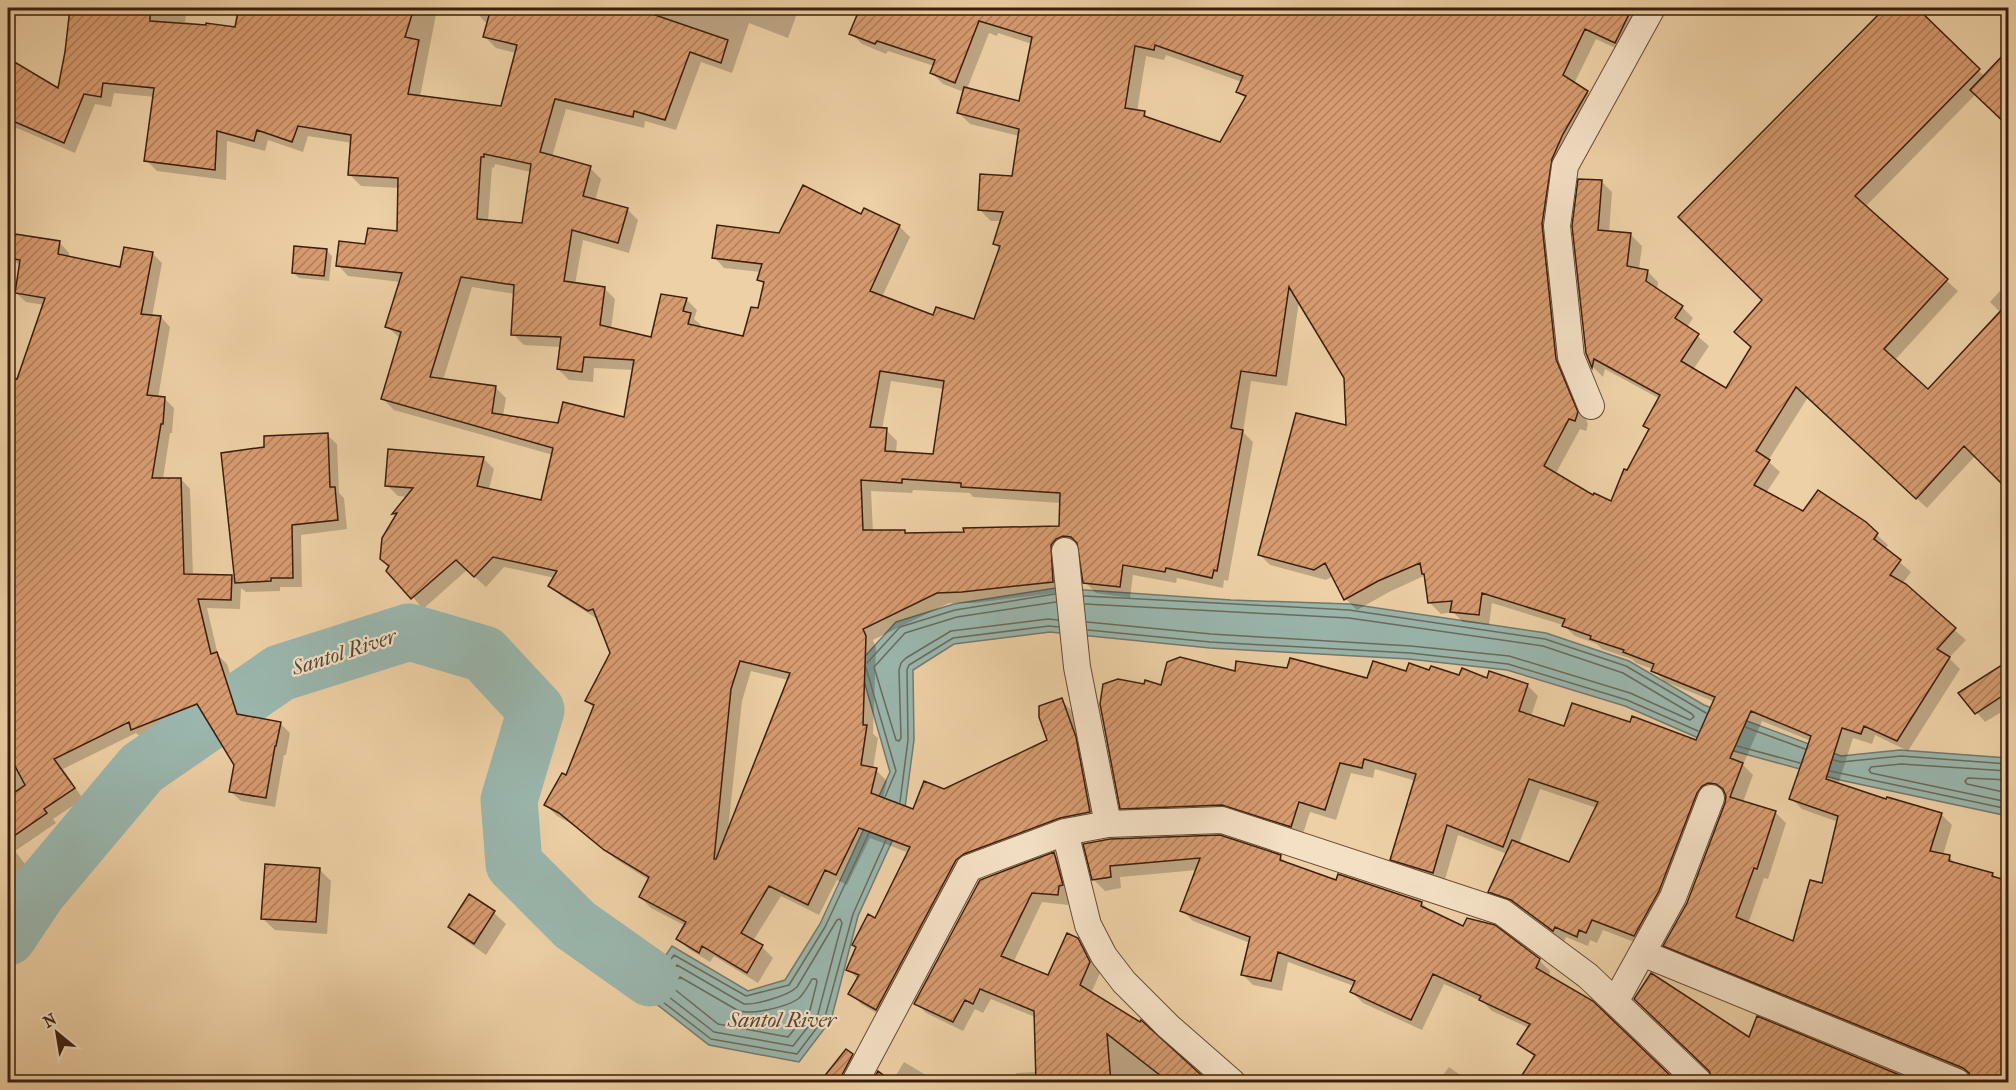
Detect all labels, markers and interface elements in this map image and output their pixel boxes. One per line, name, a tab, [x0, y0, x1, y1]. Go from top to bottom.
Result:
water label: Santol River	[288, 623, 401, 680]
north arrow	[27, 1003, 87, 1063]
water label: Santol River	[727, 1008, 838, 1032]
text: N	[40, 1009, 61, 1032]

